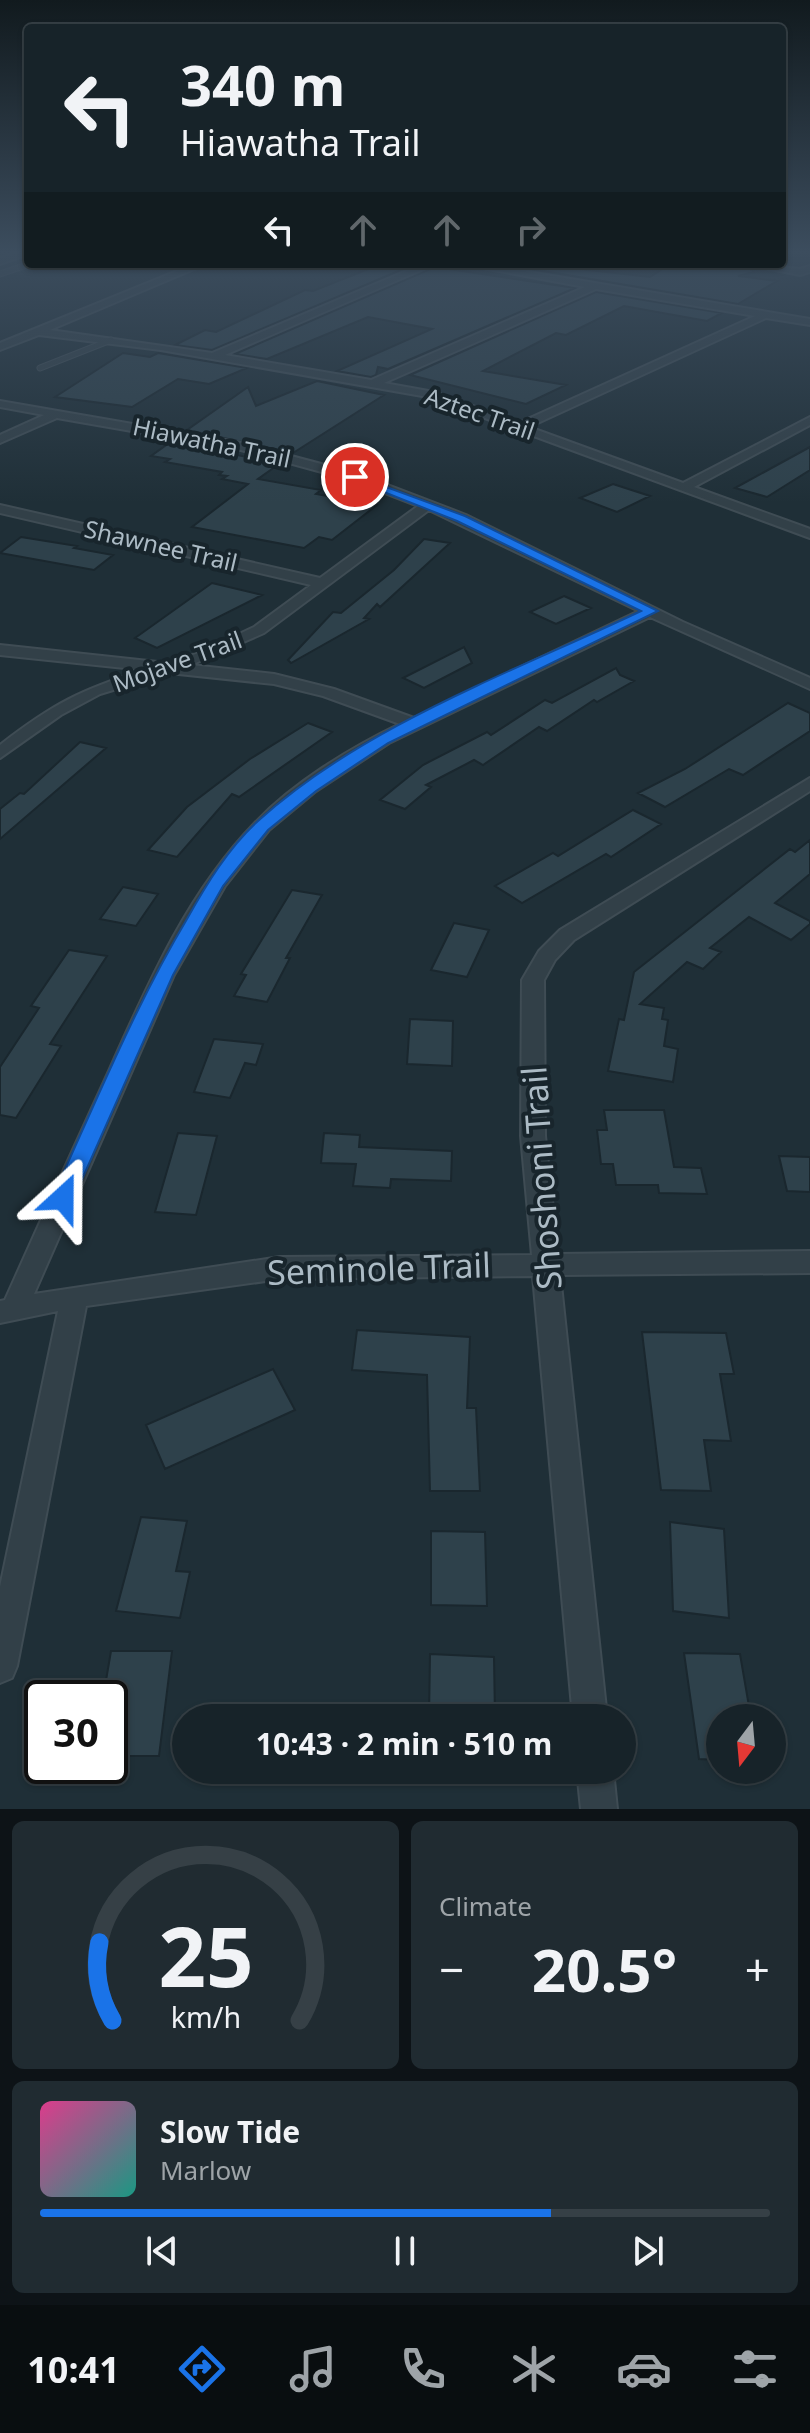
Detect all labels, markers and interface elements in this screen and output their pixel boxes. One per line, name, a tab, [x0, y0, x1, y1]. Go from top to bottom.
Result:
text: 340 m	[180, 46, 345, 122]
icon: left	[48, 56, 152, 160]
text: Hiawatha Trail	[180, 118, 421, 167]
icon: left	[257, 208, 301, 252]
icon: ahead	[341, 208, 385, 252]
icon: ahead	[425, 208, 469, 252]
icon: right	[509, 208, 553, 252]
street label: Aztec Trail	[421, 379, 539, 447]
street label: Hiawatha Trail	[130, 409, 294, 475]
pin	[321, 443, 389, 511]
icon: arrive	[333, 455, 377, 499]
street label: Shawnee Trail	[81, 511, 241, 579]
street label: Mojave Trail	[108, 622, 246, 700]
street label: Shoshoni Trail	[510, 1065, 572, 1291]
position arrow	[21, 1156, 105, 1240]
street label: Seminole Trail	[266, 1241, 492, 1295]
speed limit sign: 30	[24, 1680, 128, 1784]
north arrow	[706, 1704, 786, 1784]
map controls	[706, 1704, 786, 1784]
text: 10:43 · 2 min · 510 m	[256, 1723, 552, 1764]
text: Climate	[439, 1888, 532, 1924]
text: 25	[158, 1898, 253, 2011]
text: 20.5°	[532, 1928, 677, 2010]
text: −	[439, 1939, 464, 1999]
text: +	[745, 1939, 770, 1999]
text: km/h	[170, 1997, 241, 2036]
text: Slow Tide	[160, 2111, 300, 2152]
text: Marlow	[160, 2152, 251, 2188]
icon: previous	[140, 2229, 184, 2273]
icon: pause	[383, 2229, 427, 2273]
icon: next	[626, 2229, 670, 2273]
icon: directions	[174, 2341, 230, 2397]
icon: music	[285, 2341, 341, 2397]
icon: phone	[395, 2341, 451, 2397]
icon: climate	[506, 2341, 562, 2397]
icon: car	[616, 2341, 672, 2397]
icon: filters	[727, 2341, 783, 2397]
text: 10:41	[27, 2345, 120, 2394]

